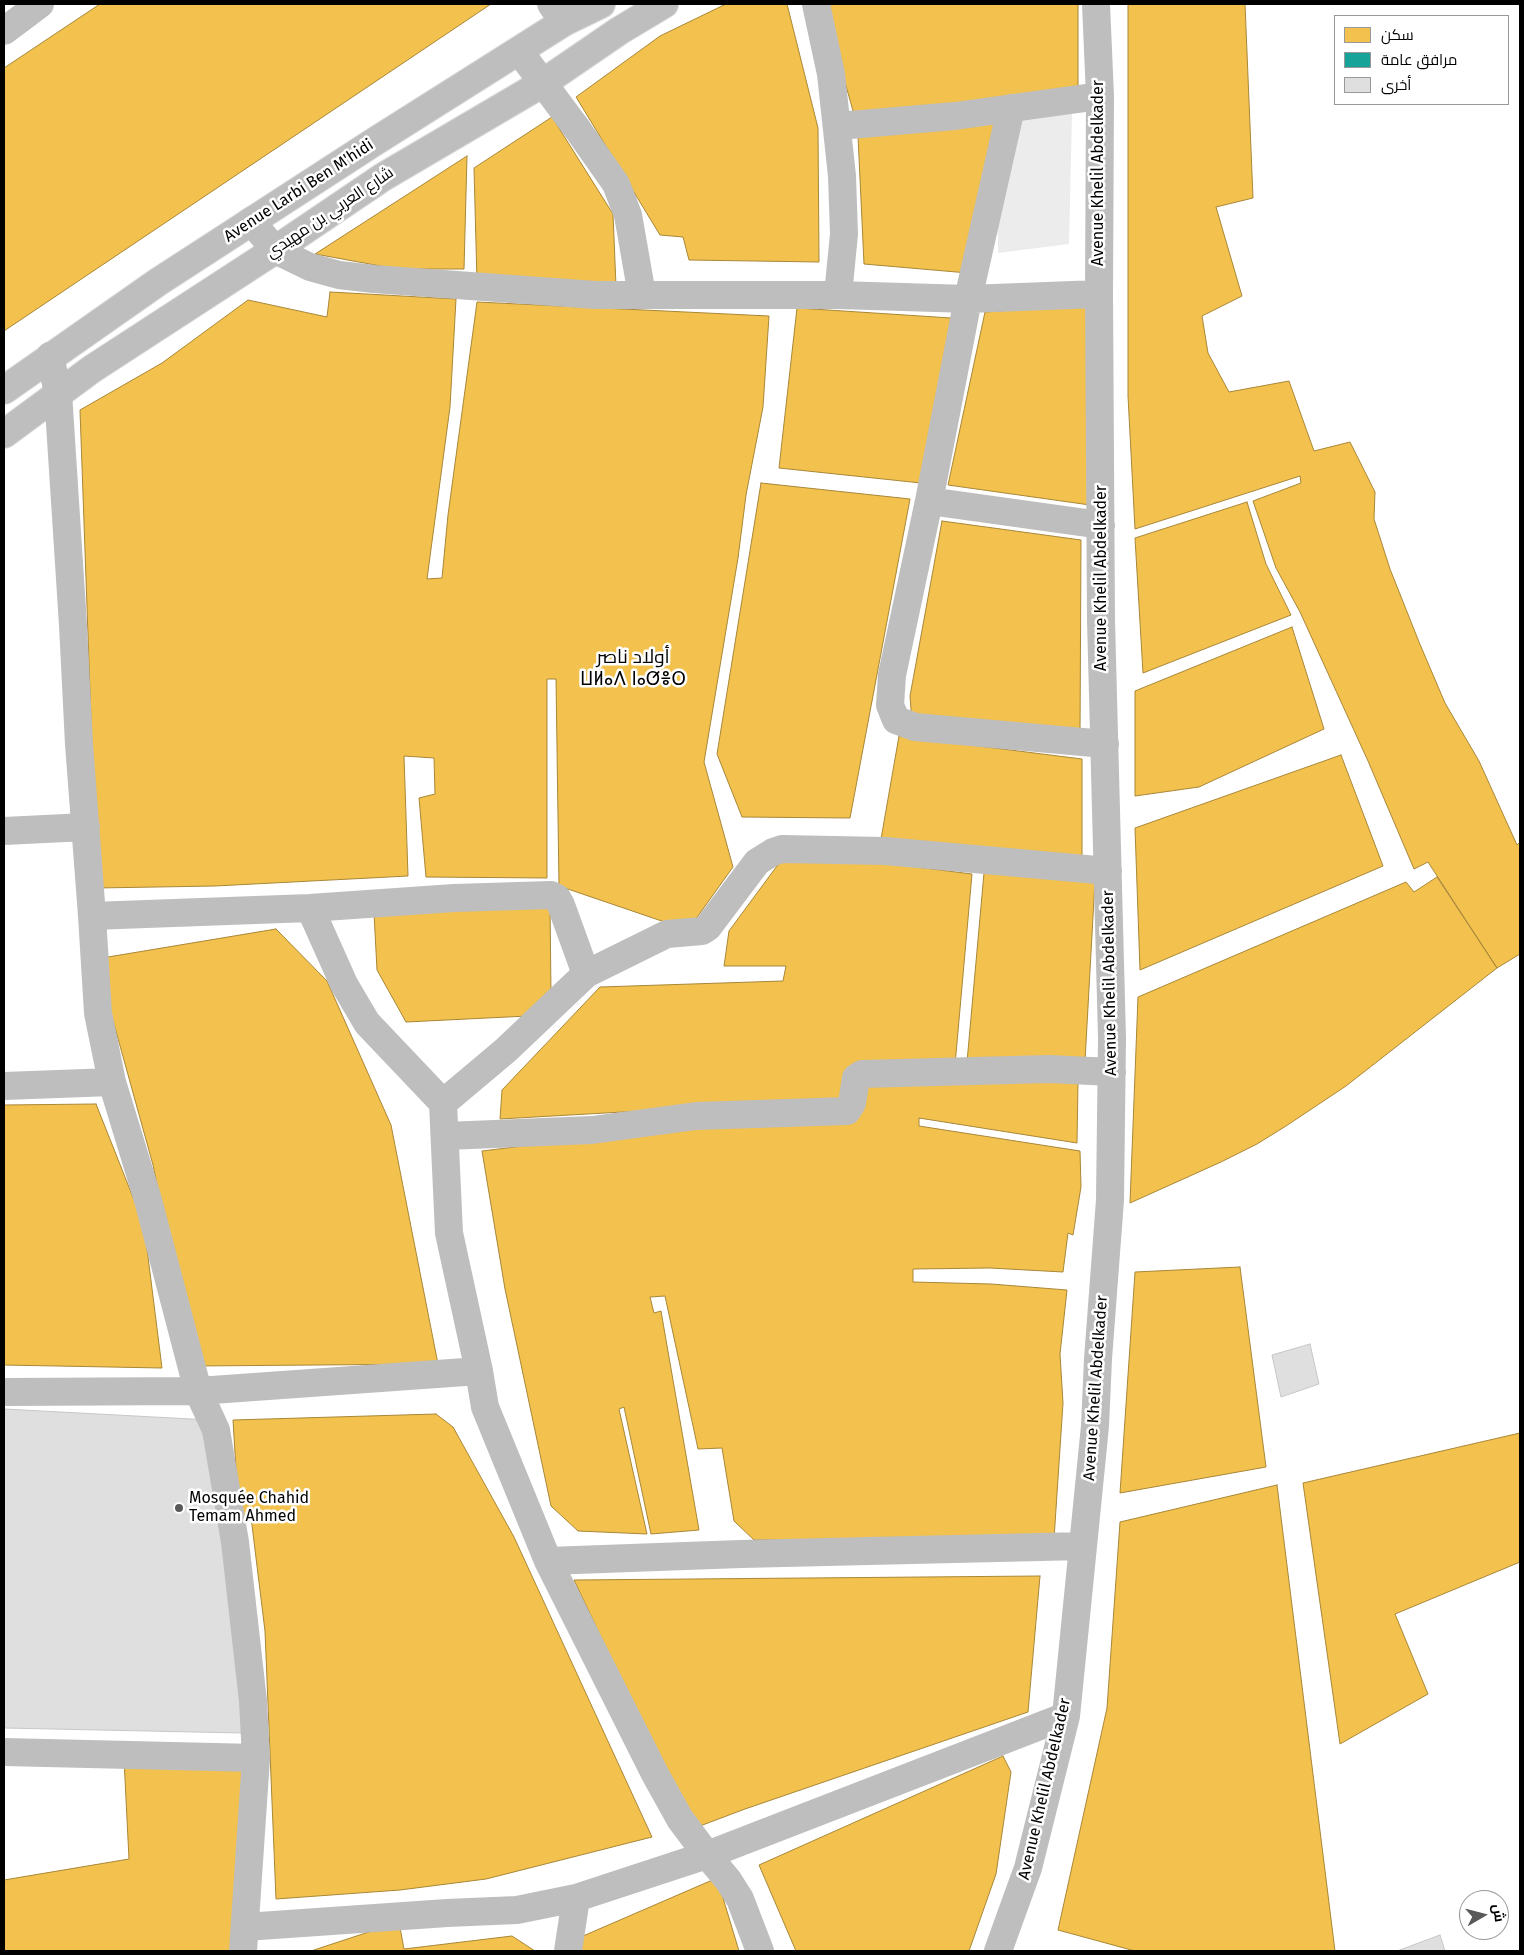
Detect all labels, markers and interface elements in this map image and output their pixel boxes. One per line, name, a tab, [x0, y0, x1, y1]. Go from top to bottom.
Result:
legend	[1334, 15, 1509, 105]
text: سكن	[1381, 26, 1414, 44]
text: مرافق عامة	[1381, 51, 1457, 69]
text: أخرى	[1381, 76, 1411, 94]
street label: Avenue Khelil Abdelkader	[1089, 80, 1109, 266]
street label: Avenue Larbi Ben M'hidi	[221, 135, 377, 247]
street label: شارع العربي بن مهيدي	[263, 163, 397, 263]
street label: Avenue Khelil Abdelkader	[1092, 485, 1112, 671]
district label: أولاد ناصر ⵡⵍⴰⴷ ⵏⴰⵚⴻⵔ	[580, 647, 686, 691]
street label: Avenue Khelil Abdelkader	[1099, 890, 1121, 1076]
street label: Avenue Khelil Abdelkader	[1080, 1295, 1112, 1481]
place label: Mosquée Chahid Temam Ahmed	[189, 1489, 309, 1527]
marker: Mosquée Chahid Temam Ahmed	[173, 1502, 185, 1514]
street label: Avenue Khelil Abdelkader	[1015, 1696, 1075, 1882]
north arrow	[1459, 1890, 1509, 1940]
text: ش	[1489, 1903, 1508, 1923]

